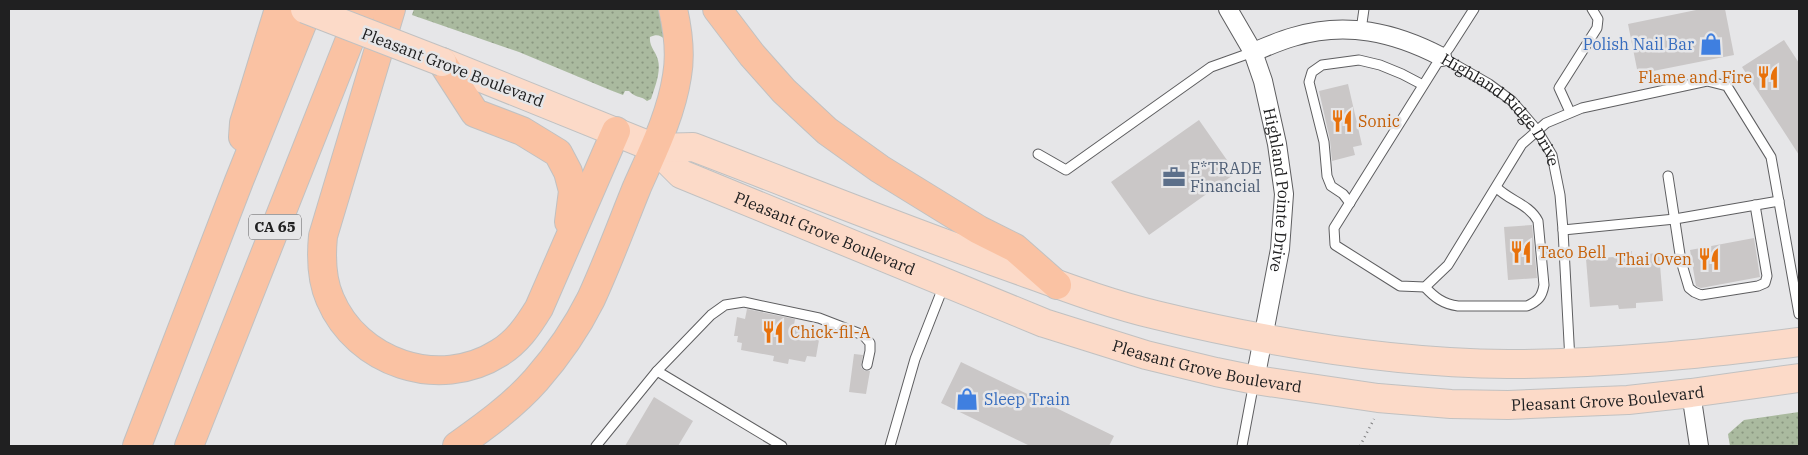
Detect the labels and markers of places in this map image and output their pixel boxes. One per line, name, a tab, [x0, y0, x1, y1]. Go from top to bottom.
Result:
shop icon: Polish Nail Bar	[1698, 31, 1724, 57]
place label: Polish Nail Bar	[1583, 34, 1694, 54]
restaurant icon: Flame and Fire	[1755, 64, 1781, 90]
place label: Flame and Fire	[1638, 67, 1752, 87]
restaurant icon: Sonic	[1329, 108, 1355, 134]
place label: Sonic	[1358, 111, 1400, 131]
place label: E*TRADE Financial	[1190, 158, 1262, 196]
office icon: E*TRADE Financial	[1161, 164, 1187, 190]
restaurant icon: Taco Bell	[1508, 239, 1534, 265]
place label: Taco Bell	[1538, 242, 1606, 262]
restaurant icon: Thai Oven	[1696, 246, 1722, 272]
place label: Thai Oven	[1615, 249, 1692, 269]
restaurant icon: Chick-fil-A	[760, 319, 786, 345]
place label: Chick-fil-A	[790, 322, 870, 342]
shop icon: Sleep Train	[954, 386, 980, 412]
place label: Sleep Train	[984, 389, 1070, 409]

